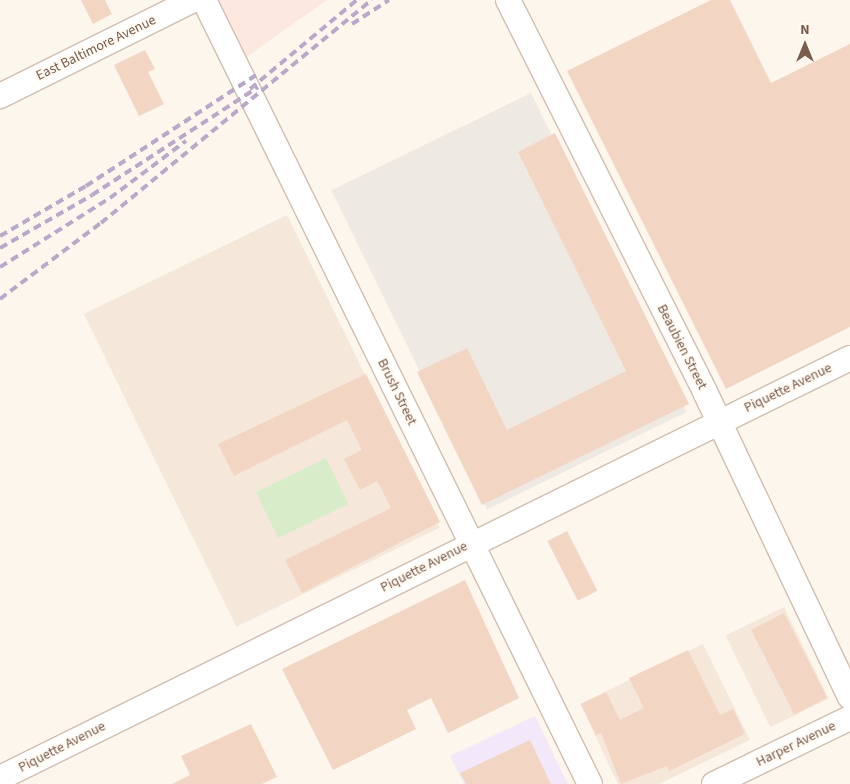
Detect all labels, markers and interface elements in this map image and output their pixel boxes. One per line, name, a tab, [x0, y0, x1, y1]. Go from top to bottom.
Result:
street label: East Baltimore Avenue	[33, 12, 159, 84]
north arrow	[780, 20, 830, 70]
text: N	[800, 20, 810, 40]
street label: Beaubien Street	[653, 302, 711, 392]
street label: Brush Street	[374, 356, 420, 428]
street label: Piquette Avenue	[741, 360, 835, 416]
street label: Piquette Avenue	[378, 538, 470, 596]
street label: Harper Avenue	[753, 717, 839, 771]
street label: Piquette Avenue	[16, 718, 108, 776]

